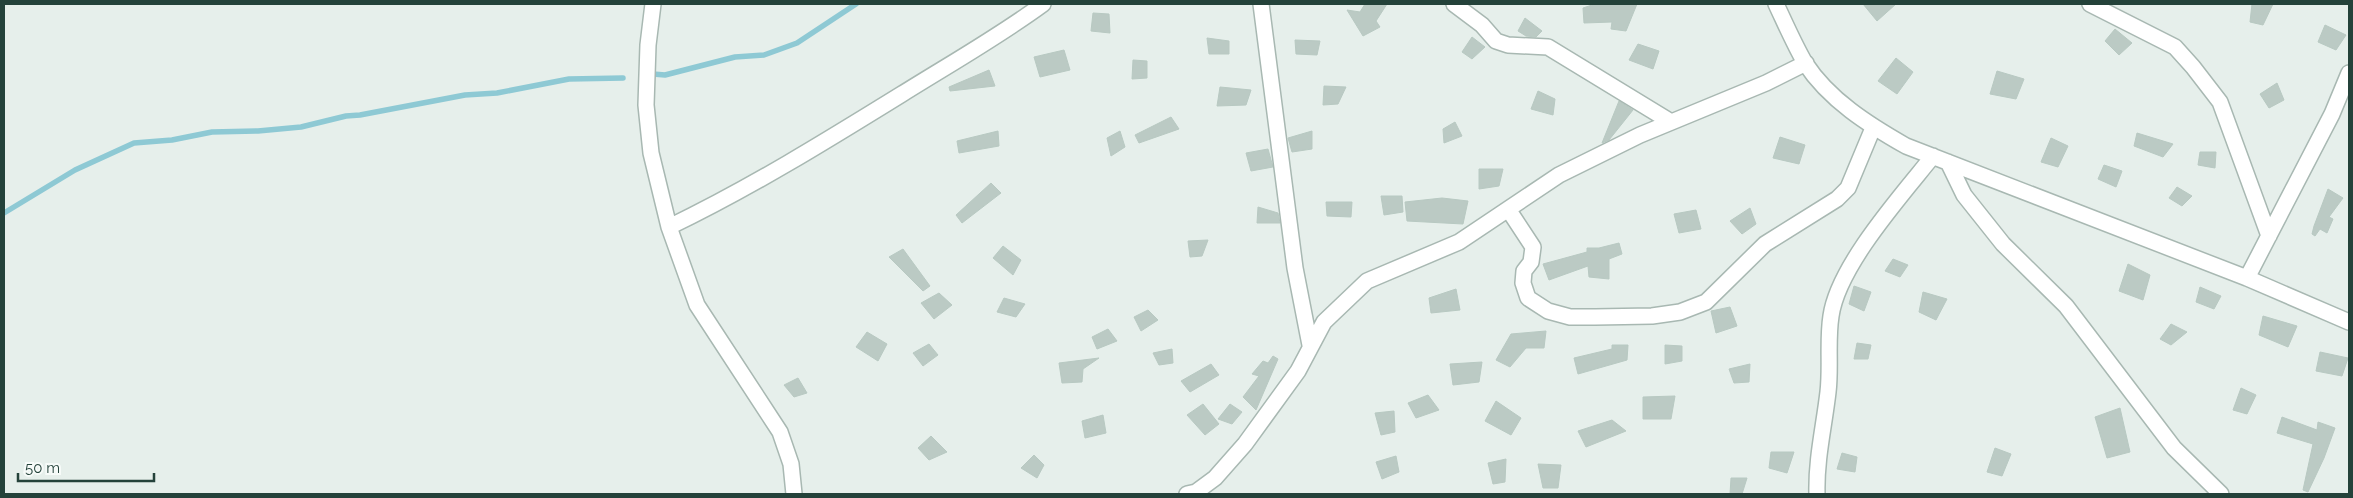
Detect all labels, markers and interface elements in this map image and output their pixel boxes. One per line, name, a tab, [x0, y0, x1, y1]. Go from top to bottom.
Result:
scale bar	[18, 450, 154, 482]
text: 50 m	[25, 459, 60, 477]

